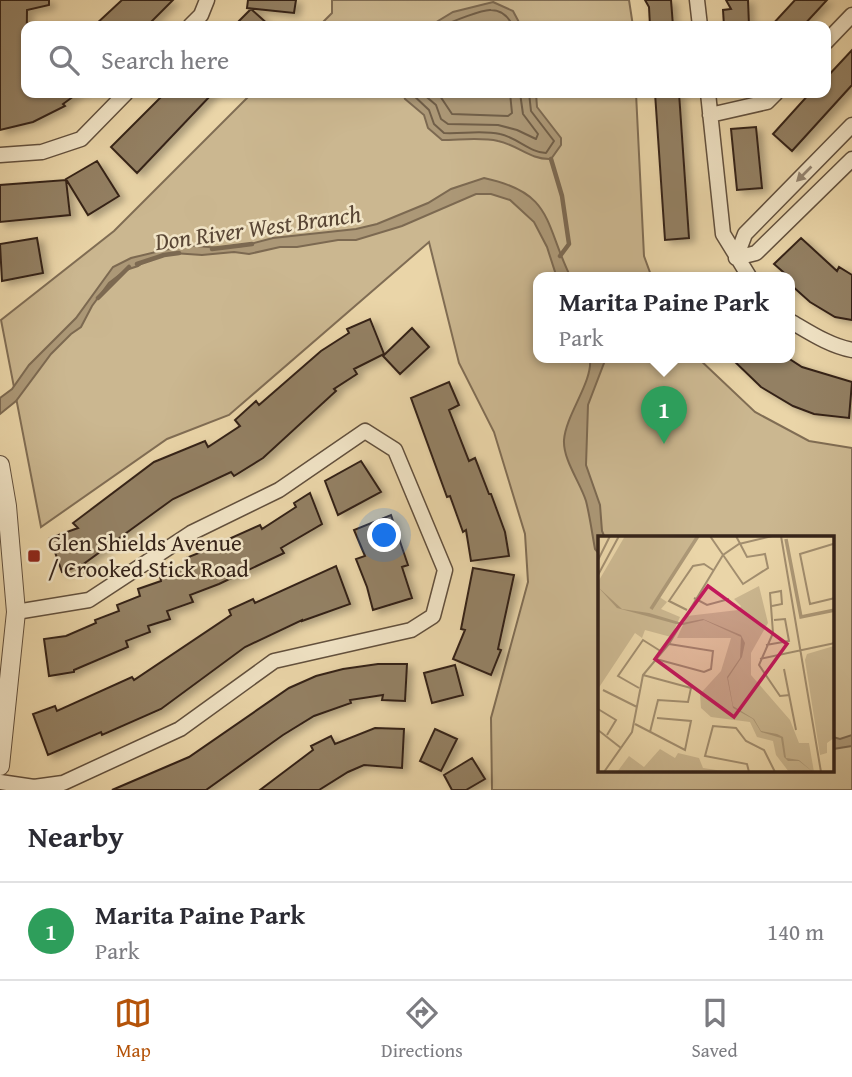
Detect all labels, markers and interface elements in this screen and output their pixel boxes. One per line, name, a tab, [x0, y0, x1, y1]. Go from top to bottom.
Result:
search box	[21, 21, 831, 98]
text: Search here	[101, 40, 229, 79]
icon: search	[45, 41, 83, 79]
one-way arrow	[796, 165, 813, 181]
water label: Don River West Branch	[152, 196, 363, 259]
popup	[533, 272, 795, 363]
text: Marita Paine Park	[559, 282, 769, 321]
text: Park	[559, 321, 603, 354]
pin: 1	[641, 386, 687, 444]
your location	[367, 518, 401, 552]
place label: Glen Shields Avenue / Crooked Stick Road	[48, 526, 250, 585]
inset map	[598, 536, 834, 772]
marker: Glen Shields Avenue / Crooked Stick Road	[26, 548, 42, 564]
text: Nearby	[28, 814, 124, 858]
text: Marita Paine Park	[95, 895, 305, 934]
text: 1	[45, 915, 57, 948]
text: 140 m	[767, 915, 824, 948]
text: Park	[95, 934, 139, 967]
tab: Map	[114, 994, 152, 1064]
tab: Directions	[381, 994, 463, 1064]
tab: Saved	[692, 994, 738, 1064]

